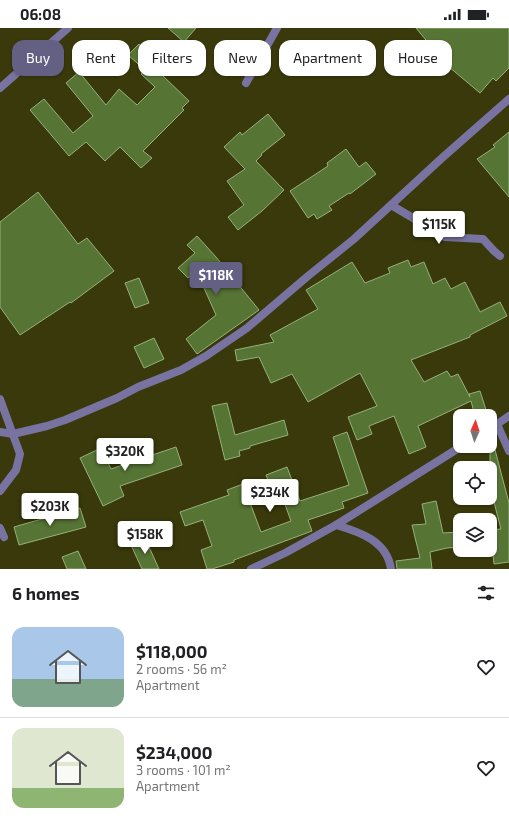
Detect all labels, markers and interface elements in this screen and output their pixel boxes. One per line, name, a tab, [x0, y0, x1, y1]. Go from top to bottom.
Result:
text: 06:08	[20, 5, 61, 23]
chip: Buy	[12, 40, 64, 76]
chip: Rent	[72, 40, 130, 76]
chip: Filters	[138, 40, 206, 76]
chip: New	[214, 40, 271, 76]
chip: Apartment	[279, 40, 376, 76]
chip: House	[384, 40, 452, 76]
pin: $115K	[411, 211, 467, 245]
text: $115K	[422, 216, 456, 232]
pin: $118K	[188, 262, 244, 296]
text: $118K	[198, 267, 234, 283]
north arrow	[453, 409, 497, 453]
map controls	[453, 409, 497, 557]
pin: $320K	[97, 438, 153, 472]
text: $320K	[106, 443, 144, 459]
button: locate	[453, 461, 497, 505]
pin: $234K	[242, 479, 298, 513]
text: $234K	[251, 484, 290, 500]
pin: $203K	[22, 493, 78, 527]
text: $203K	[31, 498, 69, 514]
button: layers	[453, 513, 497, 557]
pin: $158K	[117, 521, 173, 555]
text: $158K	[127, 526, 163, 542]
icon: filters	[475, 582, 497, 604]
text: 6 homes	[12, 583, 80, 603]
text: $118,000	[136, 641, 207, 661]
icon: home	[44, 643, 92, 691]
icon: heart	[475, 656, 497, 678]
text: 2 rooms · 56 m²	[136, 661, 227, 677]
text: Apartment	[136, 677, 200, 693]
text: $234,000	[136, 742, 213, 762]
icon: home	[44, 744, 92, 792]
icon: heart	[475, 757, 497, 779]
text: 3 rooms · 101 m²	[136, 762, 231, 778]
text: Apartment	[136, 778, 200, 794]

